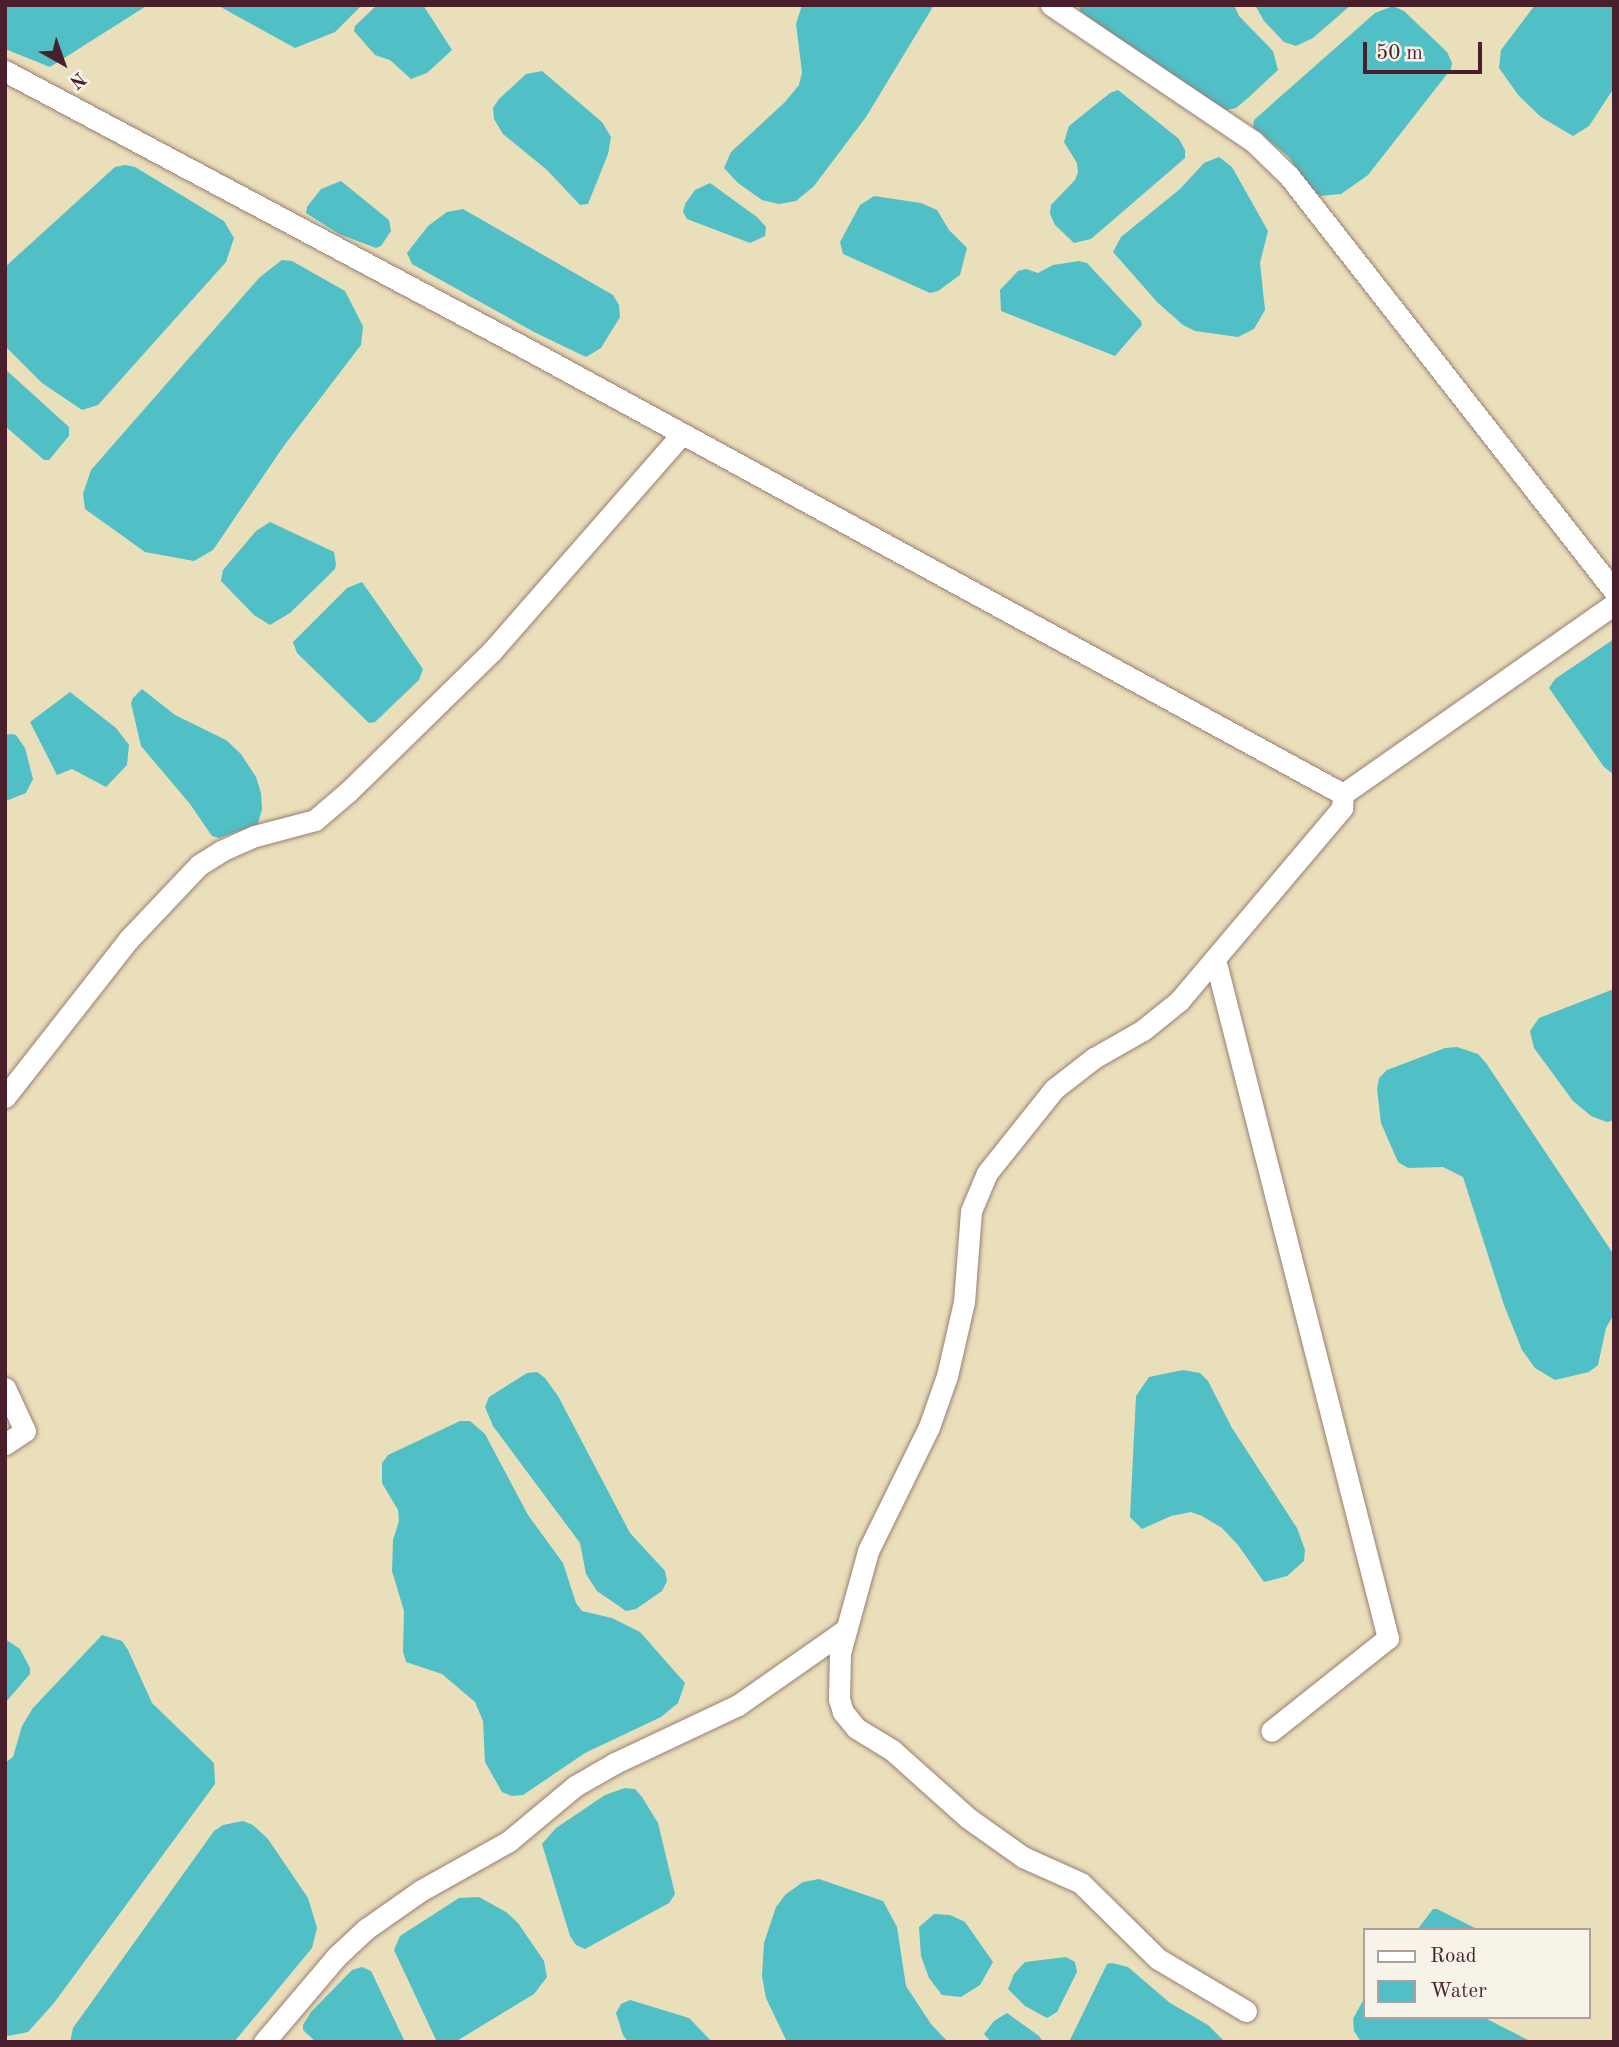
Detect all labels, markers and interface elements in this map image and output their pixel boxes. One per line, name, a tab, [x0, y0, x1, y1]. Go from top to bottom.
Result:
north arrow	[28, 28, 98, 98]
scale bar	[1367, 28, 1486, 72]
text: 50 m	[1376, 43, 1423, 64]
text: N	[65, 68, 88, 91]
legend	[1364, 1928, 1591, 2019]
text: Road	[1430, 1946, 1477, 1967]
text: Water	[1430, 1981, 1487, 2002]

